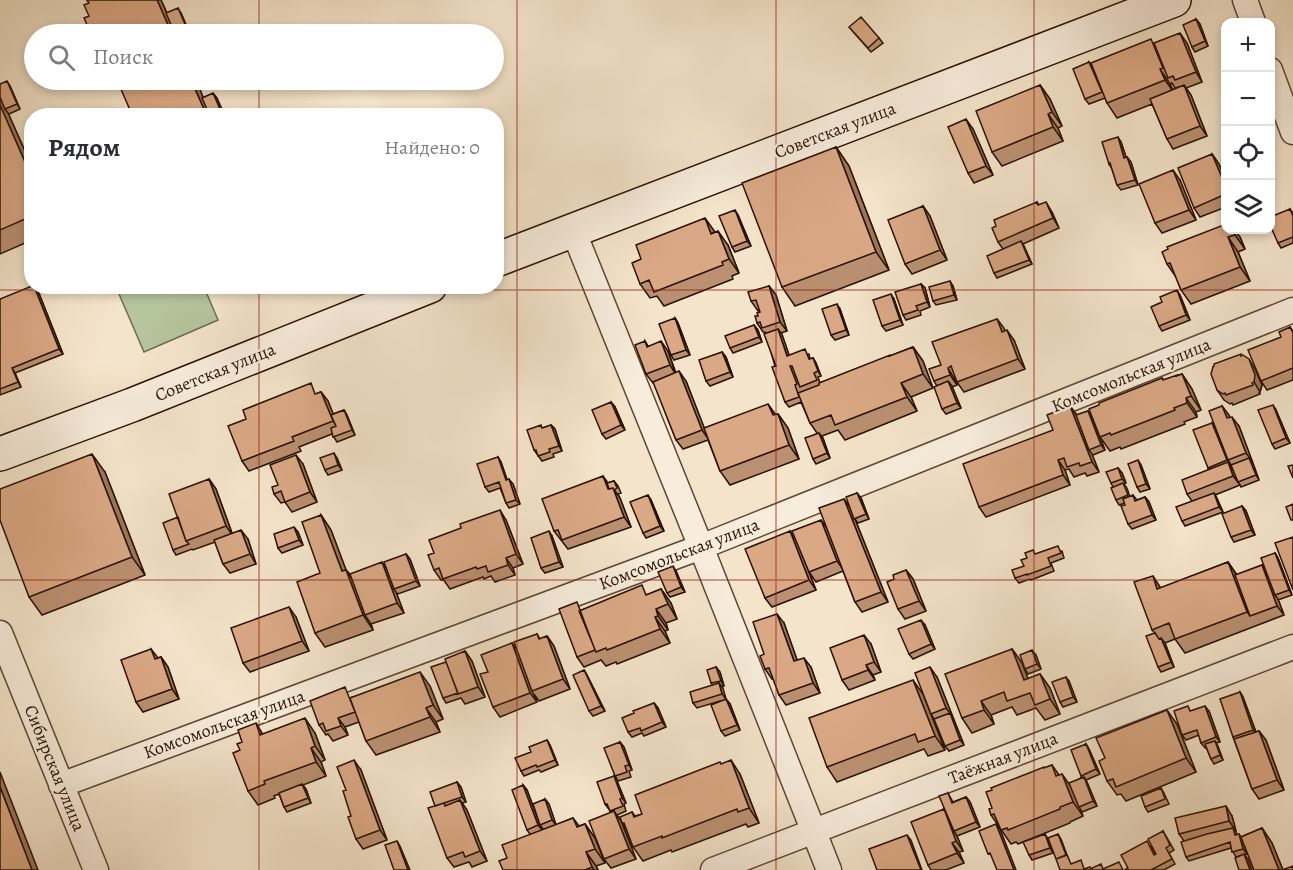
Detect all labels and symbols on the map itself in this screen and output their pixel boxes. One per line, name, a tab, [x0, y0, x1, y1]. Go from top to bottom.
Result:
street label: Советская улица	[771, 96, 900, 164]
street label: Комсомольская улица	[1048, 332, 1215, 418]
street label: Советская улица	[151, 337, 280, 407]
street label: Комсомольская улица	[595, 512, 763, 596]
street label: Комсомольская улица	[140, 683, 309, 764]
street label: Сибирская улица	[19, 701, 92, 835]
street label: Таёжная улица	[945, 726, 1062, 790]

